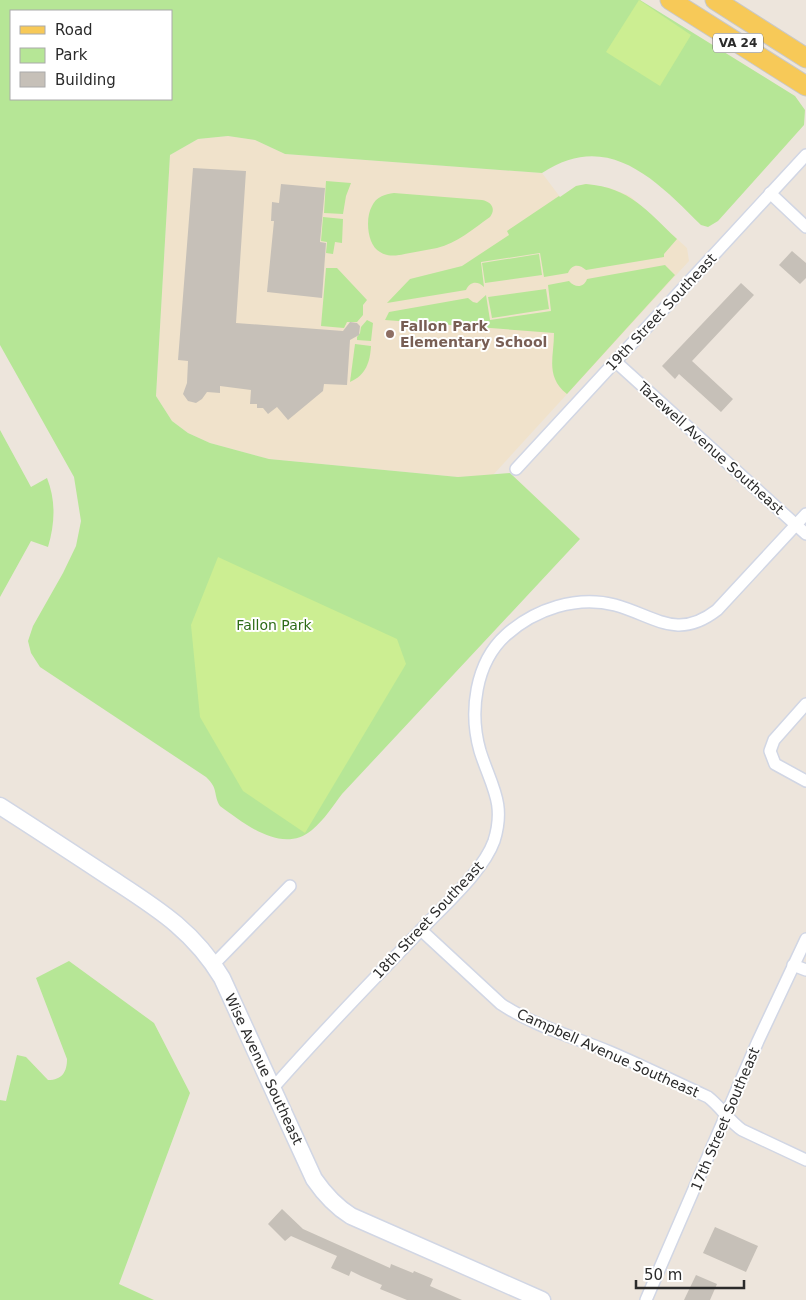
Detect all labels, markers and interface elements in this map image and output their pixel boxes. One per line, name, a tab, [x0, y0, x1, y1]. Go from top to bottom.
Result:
legend	[10, 10, 172, 100]
text: Road	[55, 21, 93, 39]
road number: VA 24	[713, 34, 763, 52]
text: Park	[55, 46, 88, 64]
text: Building	[55, 71, 116, 89]
street label: 19th Street Southeast	[603, 250, 720, 374]
place label: Fallon Park Elementary School	[400, 318, 547, 350]
marker: Fallon Park Elementary School	[384, 328, 396, 340]
street label: Tazewell Avenue Southeast	[634, 378, 787, 518]
park label: Fallon Park	[236, 617, 313, 633]
street label: 18th Street Southeast	[370, 858, 487, 982]
street label: Wise Avenue Southeast	[222, 991, 306, 1148]
street label: Campbell Avenue Southeast	[514, 1005, 702, 1101]
street label: 17th Street Southeast	[687, 1044, 763, 1193]
scale bar	[636, 1258, 744, 1290]
text: 50 m	[644, 1266, 682, 1284]

